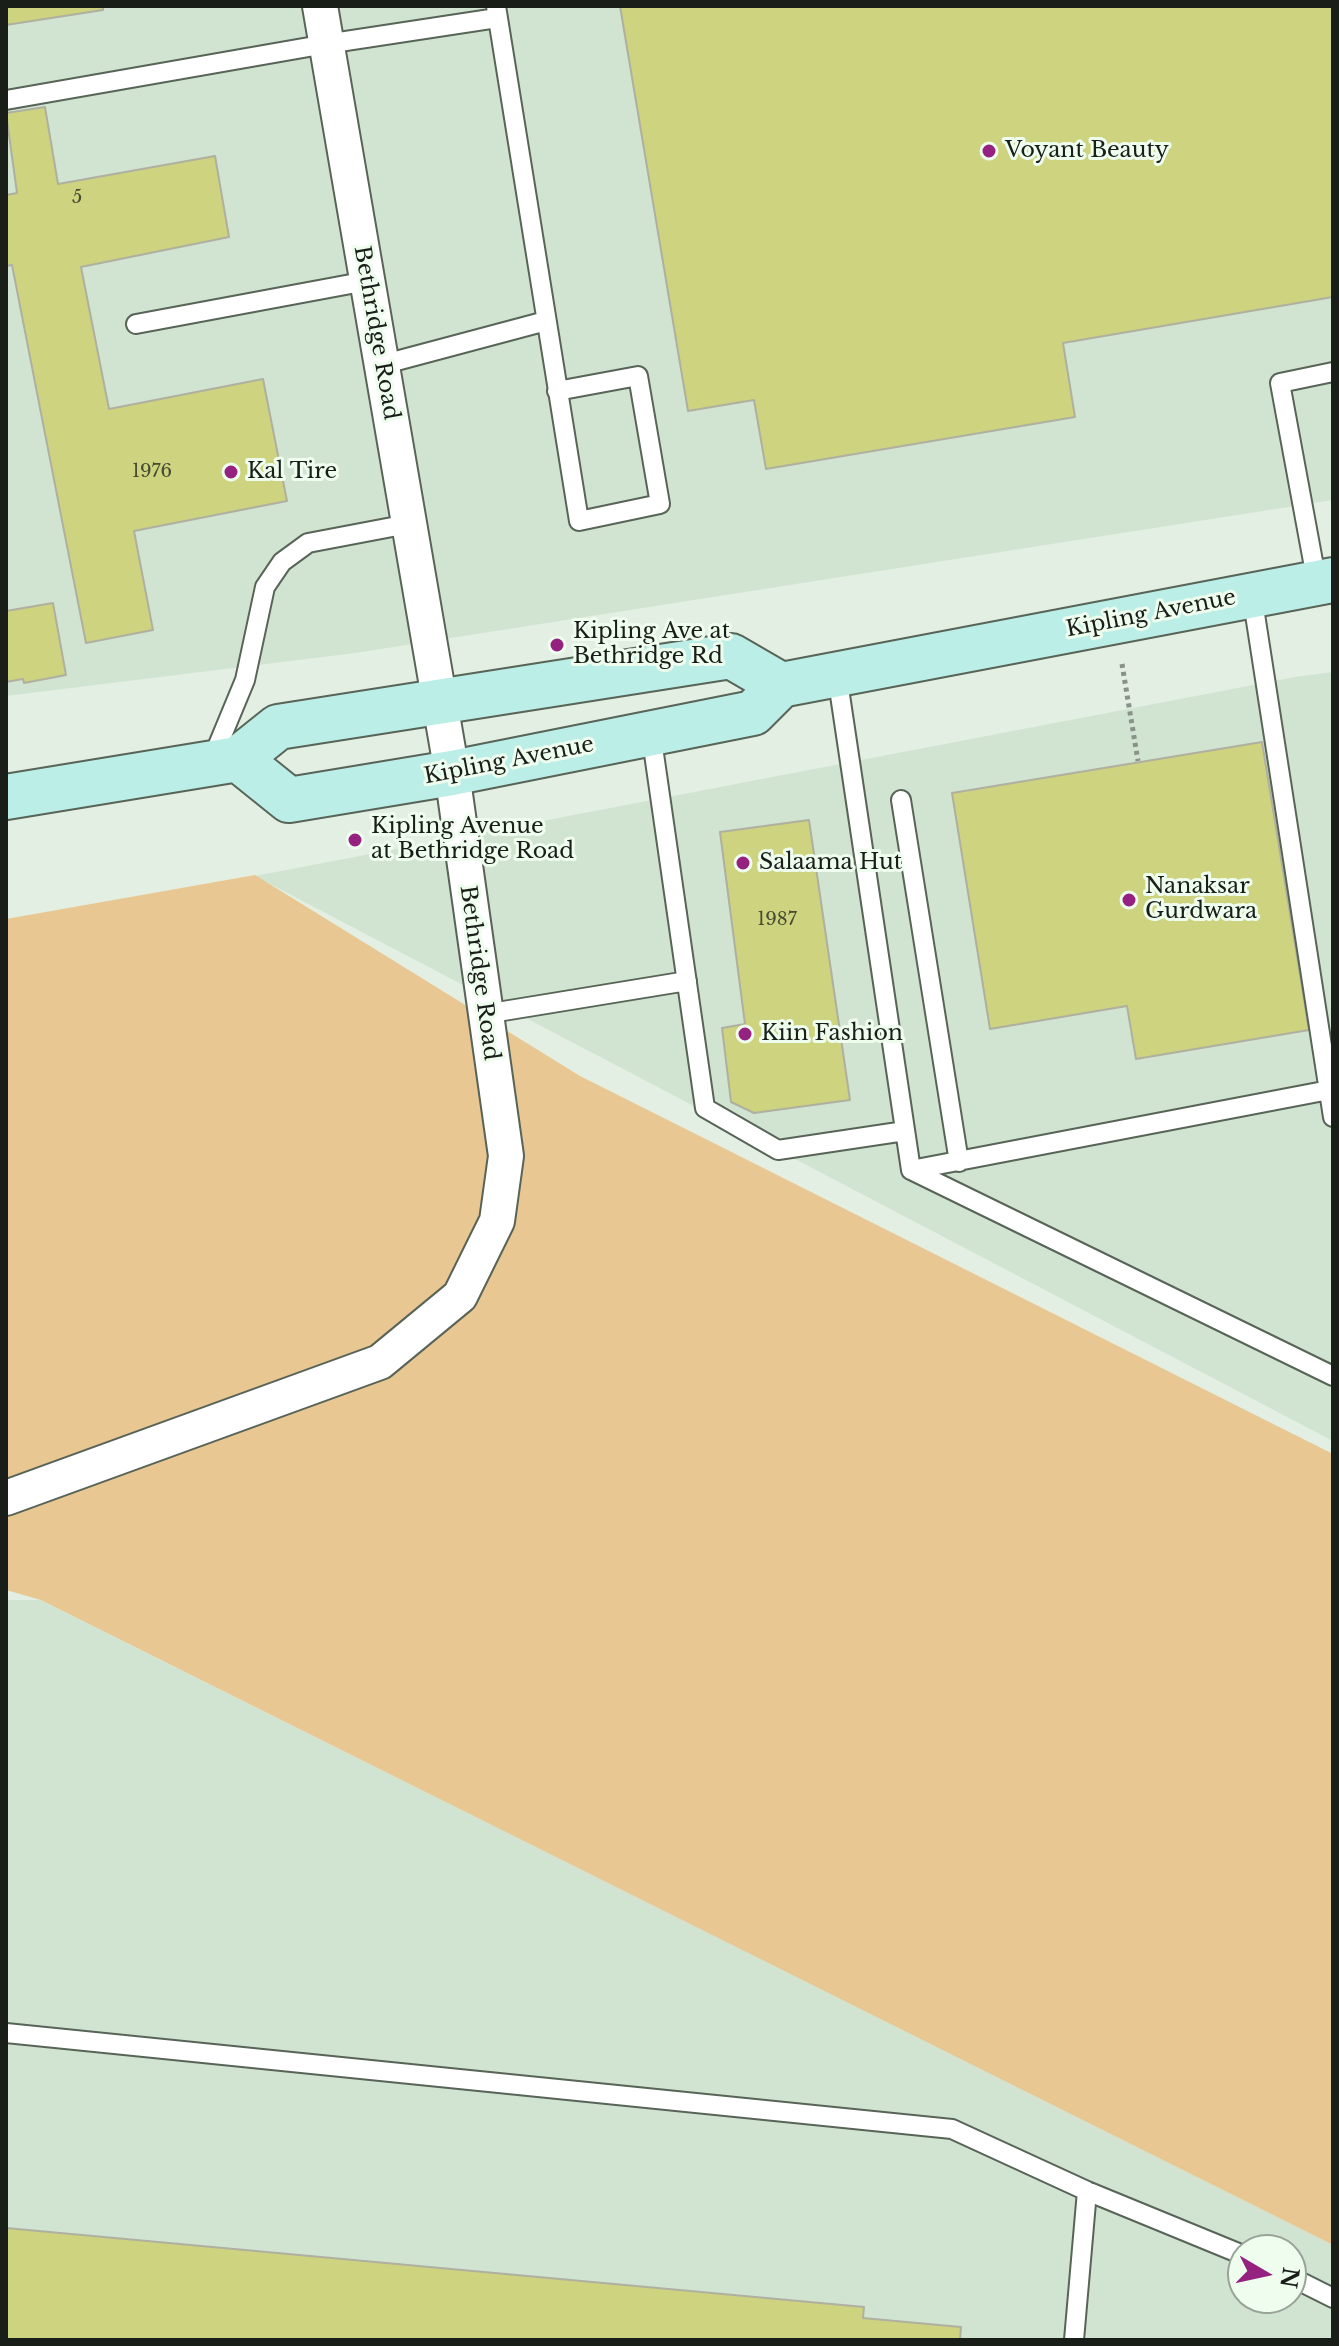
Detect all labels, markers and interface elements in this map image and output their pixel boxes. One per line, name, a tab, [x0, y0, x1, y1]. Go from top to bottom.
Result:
place label: Voyant Beauty	[1005, 138, 1169, 164]
marker: Voyant Beauty	[980, 142, 998, 160]
house number: 5	[72, 187, 82, 209]
street label: Bethridge Road	[348, 244, 404, 422]
place label: Kal Tire	[247, 459, 337, 485]
house number: 1976	[132, 461, 172, 483]
marker: Kal Tire	[222, 463, 240, 481]
street label: Kipling Avenue	[1064, 585, 1238, 643]
place label: Kipling Ave at Bethridge Rd	[573, 619, 730, 670]
marker: Kipling Ave at Bethridge Rd	[548, 636, 566, 654]
street label: Kipling Avenue	[422, 732, 596, 790]
place label: Kipling Avenue at Bethridge Road	[371, 814, 574, 866]
marker: Kipling Avenue at Bethridge Road	[346, 831, 364, 849]
place label: Salaama Hut	[759, 850, 902, 876]
marker: Salaama Hut	[734, 854, 752, 872]
place label: Nanaksar Gurdwara	[1145, 874, 1257, 926]
street label: Bethridge Road	[454, 884, 504, 1062]
marker: Nanaksar Gurdwara	[1120, 891, 1138, 909]
house number: 1987	[757, 909, 797, 931]
place label: Kiin Fashion	[761, 1021, 903, 1047]
marker: Kiin Fashion	[736, 1025, 754, 1043]
north arrow	[1227, 2234, 1307, 2314]
text: N	[1274, 2265, 1304, 2290]

